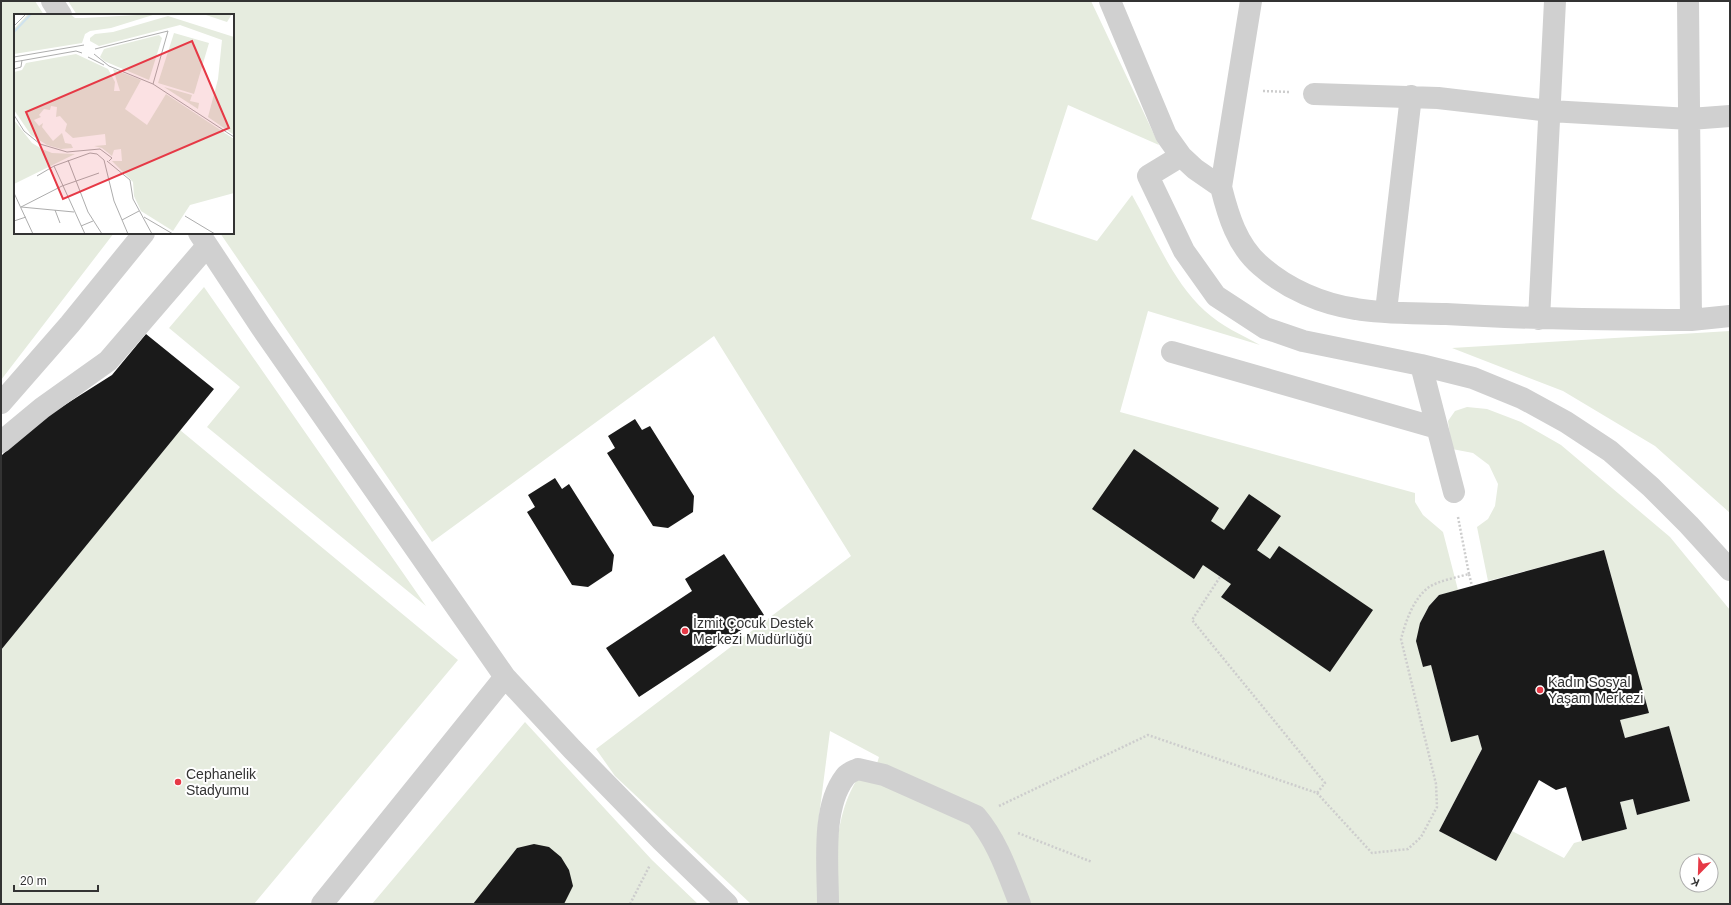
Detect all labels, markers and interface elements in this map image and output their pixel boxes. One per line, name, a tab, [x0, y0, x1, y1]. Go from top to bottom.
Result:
inset map	[14, 14, 234, 234]
place label: İzmit Çocuk Destek Merkezi Müdürlüğü	[693, 614, 815, 647]
marker: İzmit Çocuk Destek Merkezi Müdürlüğü	[680, 626, 690, 636]
place label: Kadın Sosyal Yaşam Merkezi	[1548, 674, 1643, 706]
marker: Kadın Sosyal Yaşam Merkezi	[1535, 685, 1545, 695]
place label: Cephanelik Stadyumu	[186, 766, 257, 798]
marker: Cephanelik Stadyumu	[173, 777, 183, 787]
north arrow	[1679, 853, 1719, 893]
scale bar	[14, 867, 98, 893]
text: 20 m	[20, 874, 47, 888]
text: K	[1689, 875, 1701, 889]

